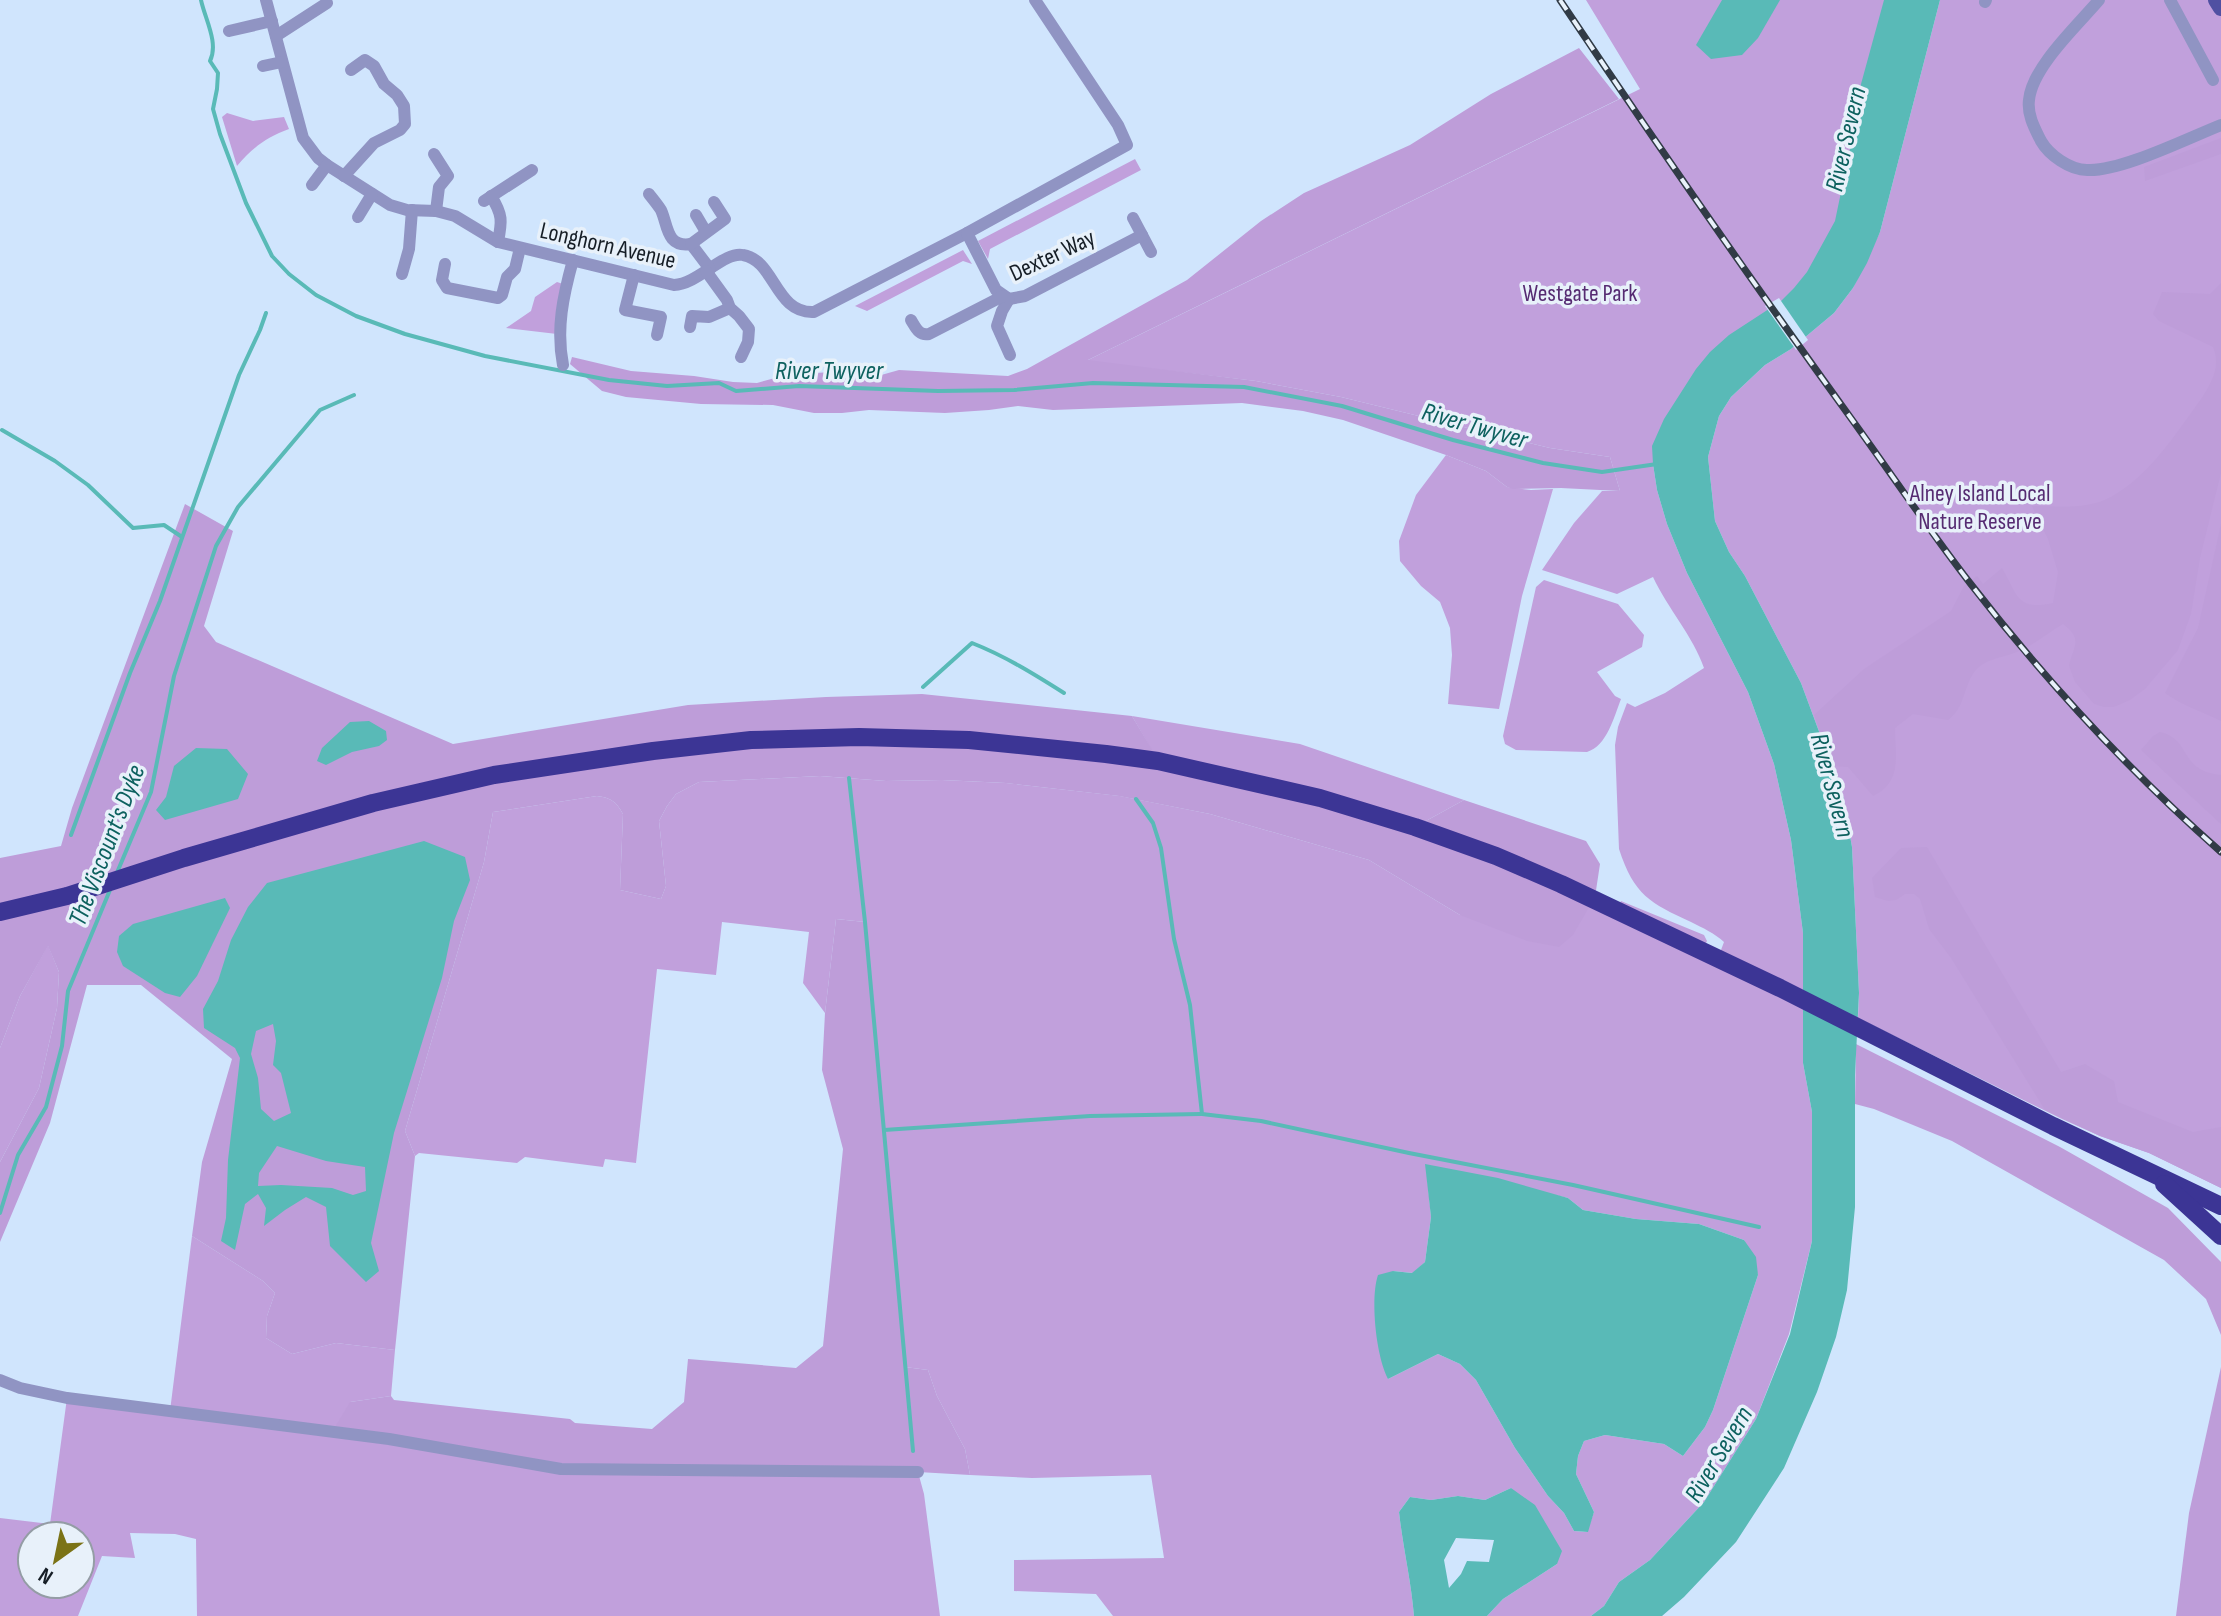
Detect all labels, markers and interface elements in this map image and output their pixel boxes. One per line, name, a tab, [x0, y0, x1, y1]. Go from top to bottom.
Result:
water label: River Severn	[1819, 84, 1874, 195]
street label: Longhorn Avenue	[537, 216, 679, 275]
street label: Dexter Way	[1005, 223, 1100, 288]
park label: Westgate Park	[1522, 279, 1638, 308]
water label: River Twyver	[775, 356, 885, 387]
water label: River Twyver	[1418, 397, 1532, 457]
park label: Alney Island Local Nature Reserve	[1909, 479, 2050, 536]
water label: River Severn	[1803, 730, 1860, 841]
water label: The Viscount's Dyke	[63, 761, 152, 930]
water label: River Severn	[1679, 1401, 1760, 1508]
north arrow	[16, 1520, 96, 1600]
text: N	[34, 1561, 58, 1590]

